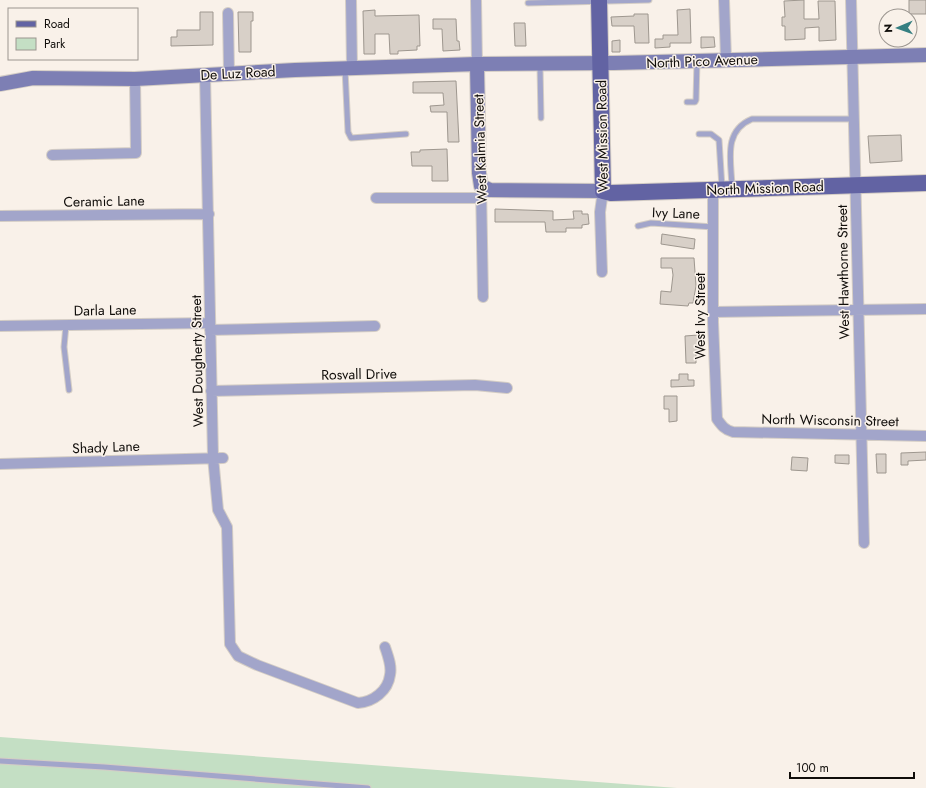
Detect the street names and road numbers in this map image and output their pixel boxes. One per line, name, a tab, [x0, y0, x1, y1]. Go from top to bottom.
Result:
street label: North Pico Avenue	[646, 49, 758, 73]
street label: De Luz Road	[200, 61, 276, 85]
street label: West Mission Road	[591, 80, 613, 192]
street label: West Kalmia Street	[468, 93, 492, 204]
street label: North Mission Road	[706, 176, 824, 200]
street label: Ceramic Lane	[63, 190, 145, 212]
street label: Ivy Lane	[652, 202, 700, 224]
street label: West Hawthorne Street	[832, 204, 854, 340]
street label: West Ivy Street	[690, 272, 710, 359]
street label: West Dougherty Street	[186, 294, 208, 427]
street label: Darla Lane	[73, 299, 137, 321]
street label: Rosvall Drive	[321, 363, 397, 385]
street label: North Wisconsin Street	[761, 409, 899, 431]
street label: Shady Lane	[72, 436, 140, 458]

